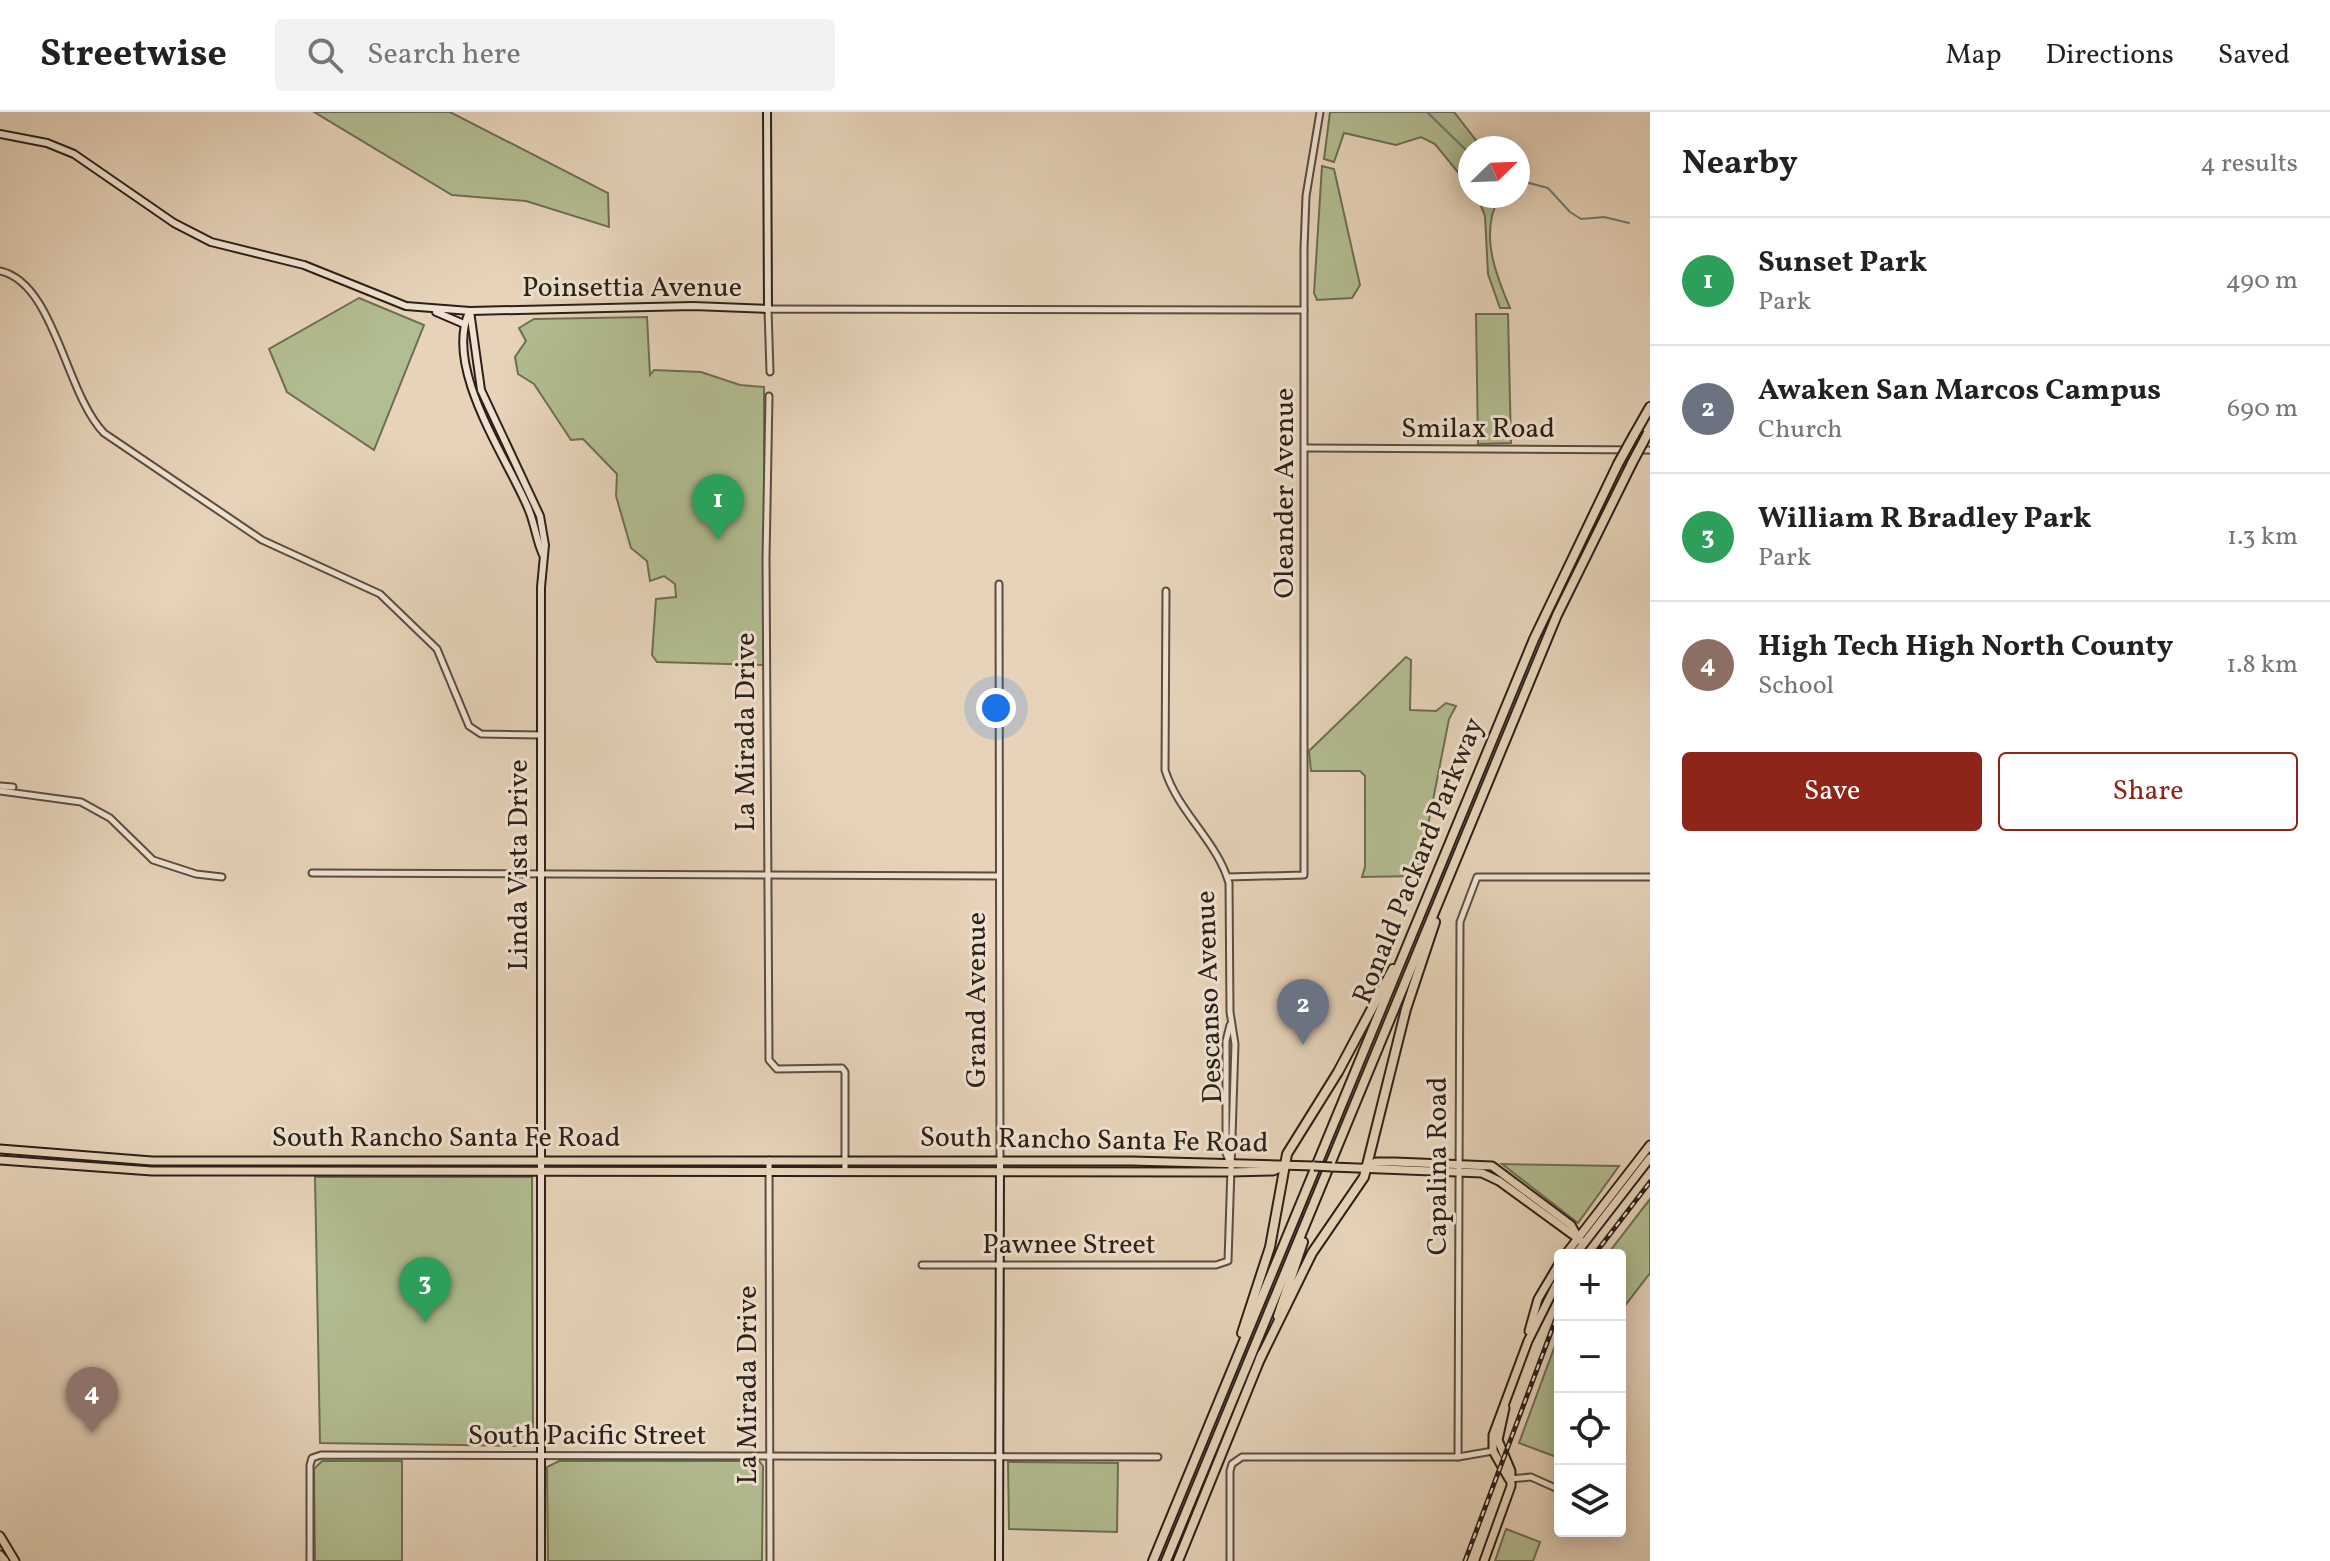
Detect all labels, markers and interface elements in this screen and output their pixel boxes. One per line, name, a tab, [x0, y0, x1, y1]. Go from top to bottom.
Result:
search box	[275, 19, 835, 91]
text: Streetwise	[40, 29, 227, 82]
icon: search	[303, 33, 347, 77]
text: Search here	[367, 34, 521, 76]
text: Map	[1946, 36, 2002, 75]
text: Directions	[2046, 36, 2174, 75]
text: Saved	[2218, 36, 2290, 75]
north arrow	[1458, 136, 1530, 208]
text: Nearby	[1682, 141, 1798, 188]
text: 4 results	[2200, 146, 2298, 182]
text: Sunset Park	[1758, 242, 1927, 284]
text: 1	[1703, 263, 1713, 299]
text: 490 m	[2225, 263, 2298, 299]
street label: Poinsettia Avenue	[522, 269, 742, 308]
text: Park	[1758, 284, 1811, 320]
text: Awaken San Marcos Campus	[1758, 370, 2161, 412]
street label: Oleander Avenue	[1266, 388, 1305, 598]
text: 2	[1701, 391, 1715, 427]
text: 690 m	[2227, 391, 2298, 427]
street label: Smilax Road	[1401, 410, 1555, 449]
text: Church	[1758, 412, 1843, 448]
pin: 1	[692, 474, 744, 540]
text: William R Bradley Park	[1758, 498, 2092, 540]
text: 3	[1701, 519, 1715, 555]
text: 1.3 km	[2227, 519, 2298, 555]
text: Park	[1758, 540, 1811, 576]
text: High Tech High North County	[1758, 626, 2173, 668]
street label: La Mirada Drive	[727, 632, 766, 832]
text: 4	[1700, 647, 1716, 683]
text: 1.8 km	[2226, 647, 2298, 683]
text: School	[1758, 668, 1834, 704]
your location	[976, 688, 1016, 728]
street label: Ronald Packard Parkway	[1344, 712, 1494, 1010]
button: Save	[1682, 752, 1982, 831]
button: Share	[1998, 752, 2298, 831]
street label: Linda Vista Drive	[500, 759, 539, 971]
street label: Descanso Avenue	[1187, 890, 1233, 1104]
street label: Grand Avenue	[958, 912, 997, 1088]
pin: 2	[1277, 979, 1329, 1045]
street label: Capalina Road	[1419, 1077, 1458, 1255]
street label: South Rancho Santa Fe Road	[919, 1118, 1269, 1164]
street label: South Rancho Santa Fe Road	[272, 1119, 620, 1158]
street label: Pawnee Street	[982, 1226, 1156, 1265]
map controls	[1554, 1249, 1626, 1537]
button: +	[1554, 1249, 1626, 1321]
pin: 3	[399, 1257, 451, 1323]
street label: La Mirada Drive	[729, 1285, 768, 1485]
button: −	[1554, 1321, 1626, 1393]
pin: 4	[66, 1367, 118, 1433]
button: locate	[1554, 1393, 1626, 1465]
street label: South Pacific Street	[468, 1417, 706, 1456]
button: layers	[1554, 1465, 1626, 1537]

